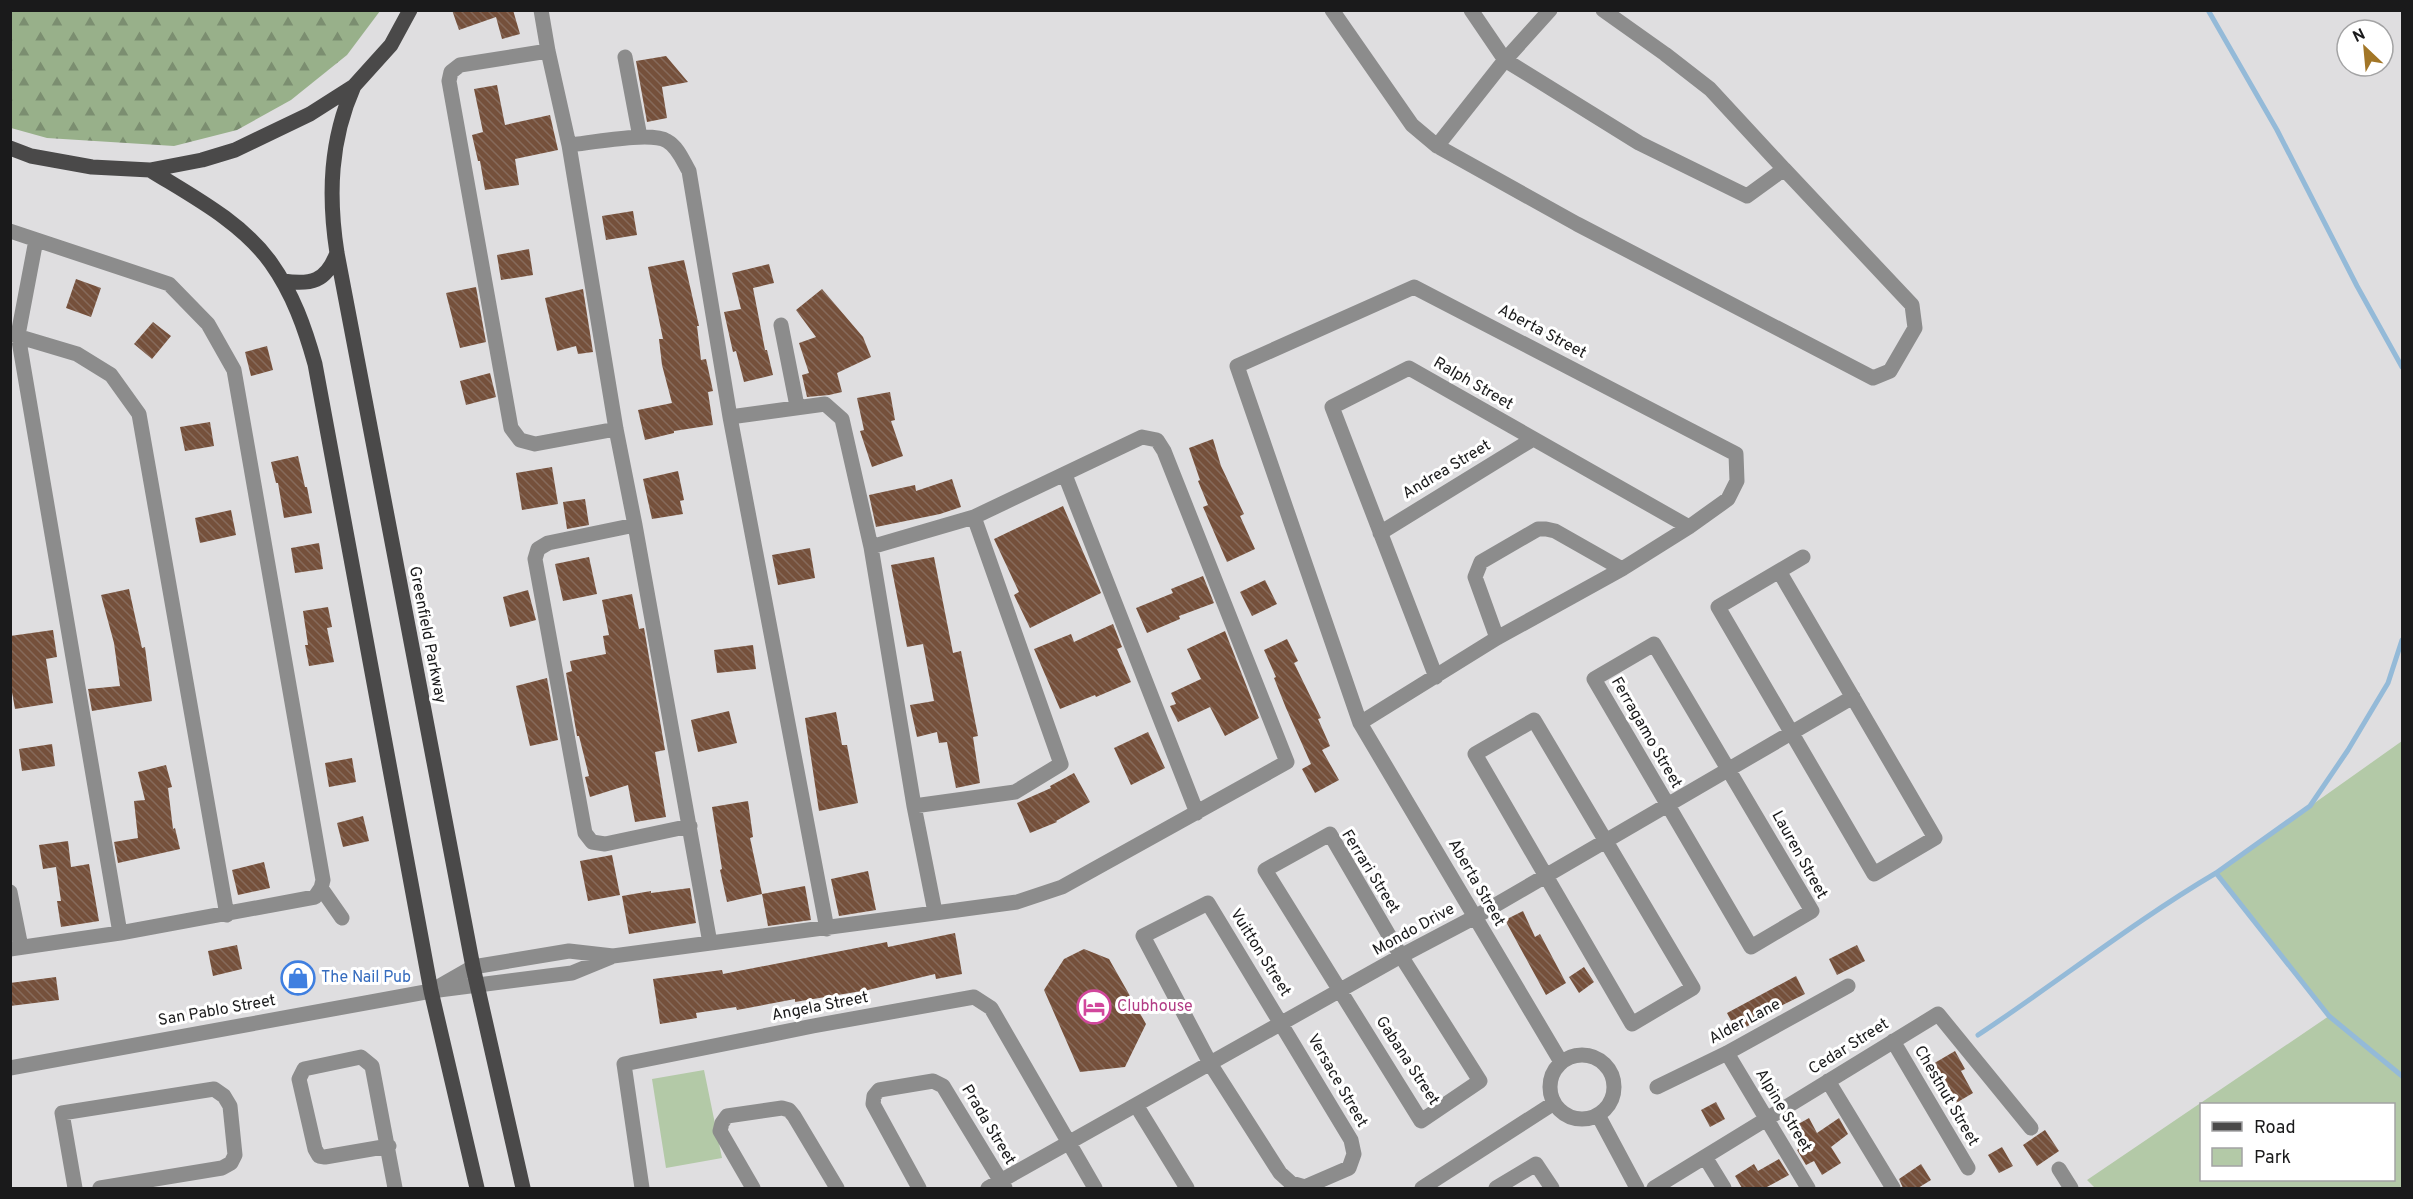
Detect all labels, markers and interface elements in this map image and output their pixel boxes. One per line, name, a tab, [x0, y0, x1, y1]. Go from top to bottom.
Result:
north arrow	[2335, 18, 2395, 78]
text: N	[2350, 25, 2369, 48]
street label: Aberta Street	[1494, 300, 1590, 364]
street label: Ralph Street	[1429, 353, 1517, 415]
street label: Andrea Street	[1399, 436, 1495, 504]
street label: Greenfield Parkway	[404, 565, 450, 705]
street label: Ferragamo Street	[1606, 674, 1686, 792]
street label: Lauren Street	[1767, 807, 1831, 903]
street label: Ferrari Street	[1336, 826, 1404, 918]
street label: Aberta Street	[1443, 836, 1509, 930]
street label: Mondo Drive	[1370, 899, 1458, 961]
street label: Vuitton Street	[1225, 905, 1295, 1001]
shop icon: The Nail Pub	[280, 960, 316, 996]
place label: The Nail Pub	[321, 968, 411, 988]
street label: Angela Street	[770, 988, 870, 1026]
hotel icon: Clubhouse	[1076, 989, 1112, 1025]
street label: San Pablo Street	[157, 991, 277, 1031]
street label: Alder Lane	[1706, 995, 1784, 1049]
place label: Clubhouse	[1117, 997, 1193, 1017]
street label: Gabana Street	[1371, 1013, 1443, 1109]
street label: Cedar Street	[1805, 1014, 1893, 1080]
street label: Versace Street	[1302, 1031, 1372, 1131]
street label: Chestnut Street	[1909, 1042, 1983, 1150]
street label: Alpine Street	[1750, 1066, 1816, 1156]
street label: Prada Street	[956, 1081, 1020, 1169]
legend	[2200, 1103, 2395, 1181]
text: Road	[2254, 1117, 2296, 1140]
text: Park	[2254, 1147, 2291, 1170]

